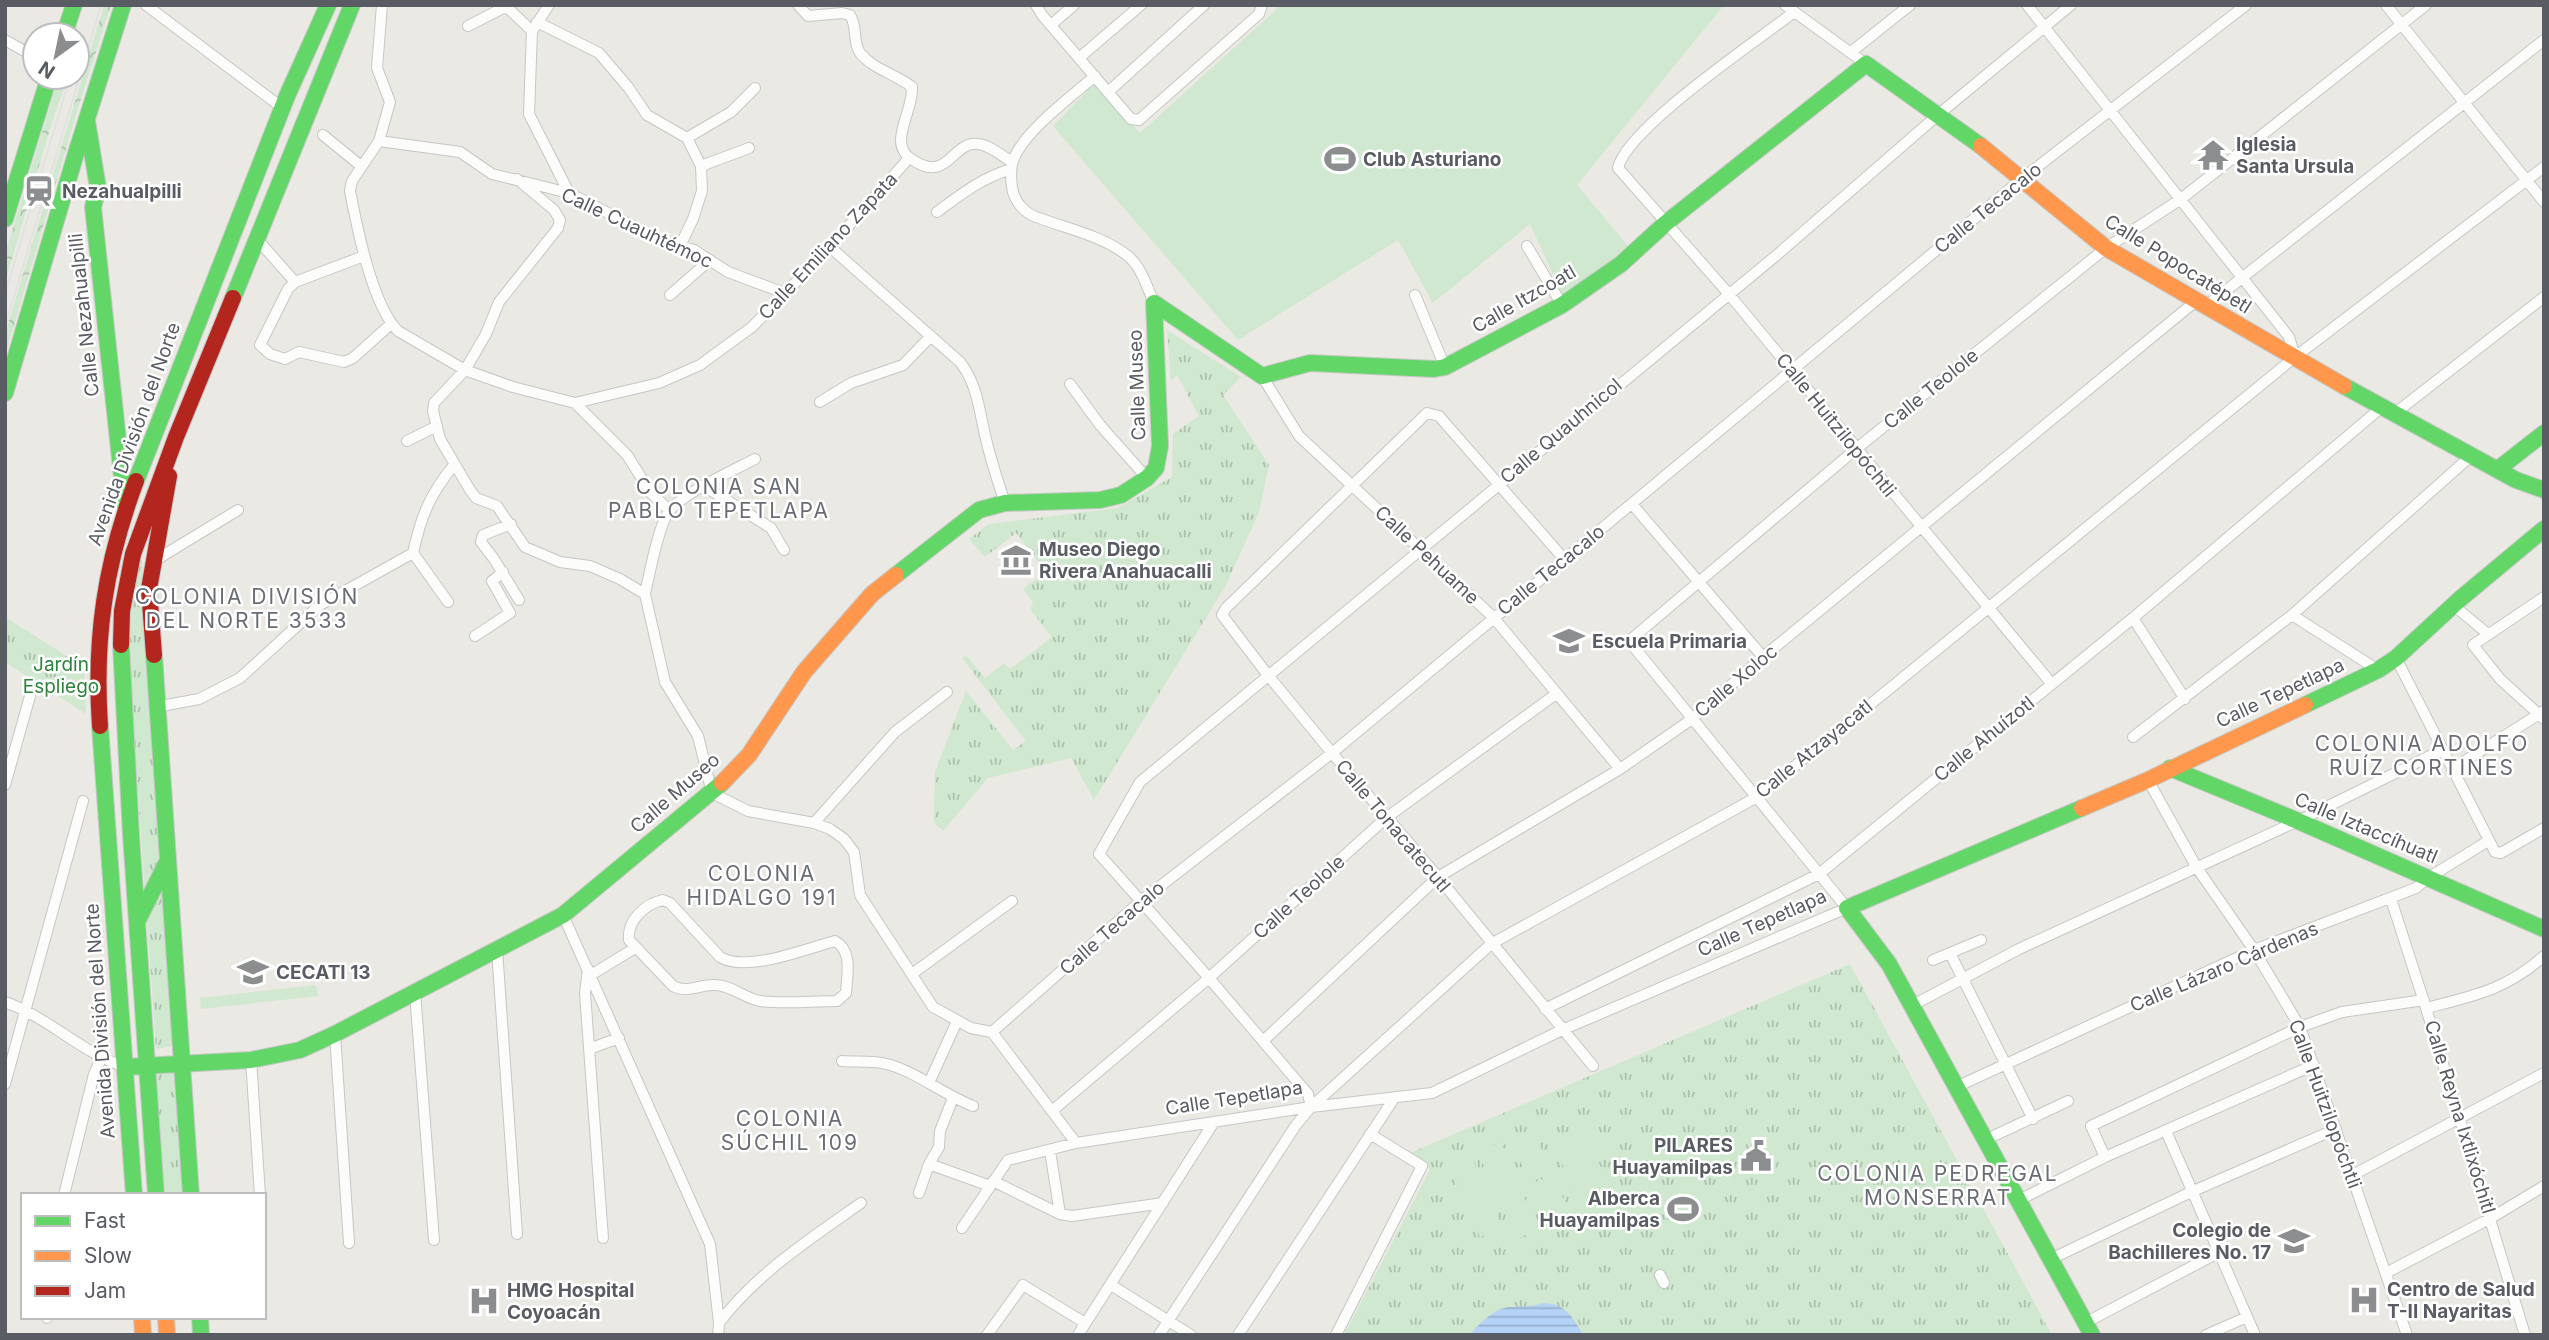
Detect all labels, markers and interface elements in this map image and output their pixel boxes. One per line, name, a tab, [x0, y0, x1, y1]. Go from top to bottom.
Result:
north arrow	[21, 21, 91, 91]
text: N	[35, 56, 59, 83]
place label: Iglesia Santa Ursula	[2236, 133, 2354, 178]
temple icon: Iglesia Santa Ursula	[2196, 138, 2230, 172]
sports icon: Club Asturiano	[1323, 142, 1357, 176]
place label: Club Asturiano	[1363, 148, 1501, 171]
street label: Calle Tecacalo	[1930, 158, 2046, 258]
street label: Calle Emiliano Zapata	[754, 168, 902, 324]
station icon: Nezahualpilli	[22, 174, 56, 208]
place label: Nezahualpilli	[62, 180, 182, 203]
street label: Calle Cuauhtémoc	[558, 183, 716, 273]
street label: Calle Popocatépetl	[2100, 209, 2256, 319]
street label: Calle Nezahualpilli	[64, 232, 104, 398]
street label: Calle Itzcoatl	[1468, 260, 1580, 338]
street label: Avenida División del Norte	[83, 319, 185, 549]
street label: Calle Museo	[1124, 329, 1150, 441]
street label: Calle Teolole	[1879, 344, 1983, 434]
street label: Calle Huitzilopóchtli	[1771, 349, 1901, 501]
street label: Calle Quauhnicol	[1495, 373, 1627, 489]
district label: COLONIA SAN PABLO TEPETLAPA	[608, 474, 830, 523]
street label: Calle Pehuame	[1370, 501, 1484, 609]
street label: Calle Tecacalo	[1493, 520, 1609, 620]
place label: Museo Diego Rivera Anahuacalli	[1039, 538, 1212, 583]
museum icon: Museo Diego Rivera Anahuacalli	[999, 543, 1033, 577]
district label: COLONIA DIVISIÓN DEL NORTE 3533	[135, 583, 359, 633]
school or university icon: Escuela Primaria	[1552, 624, 1586, 658]
place label: Escuela Primaria	[1592, 630, 1747, 653]
street label: Calle Xoloc	[1690, 640, 1782, 722]
park label: Jardín Espliego	[23, 653, 99, 698]
street label: Calle Tepetlapa	[2212, 653, 2348, 733]
street label: Calle Ahuízotl	[1929, 691, 2039, 787]
street label: Calle Atzayacatl	[1751, 695, 1877, 803]
district label: COLONIA ADOLFO RUÍZ CORTINES	[2315, 731, 2529, 780]
street label: Calle Museo	[626, 748, 724, 838]
street label: Calle Tonacatecutl	[1331, 755, 1455, 897]
street label: Calle Iztaccíhuatl	[2291, 788, 2441, 868]
street label: Calle Teolole	[1249, 850, 1349, 944]
district label: COLONIA HIDALGO 191	[686, 861, 838, 910]
street label: Calle Tecacalo	[1055, 876, 1169, 980]
street label: Calle Tepetlapa	[1694, 884, 1830, 962]
street label: Avenida División del Norte	[80, 903, 120, 1139]
street label: Calle Lázaro Cárdenas	[2126, 917, 2322, 1017]
school or university icon: CECATI 13	[236, 955, 270, 989]
place label: CECATI 13	[276, 961, 371, 984]
street label: Calle Huitzilopóchtli	[2284, 1016, 2366, 1192]
street label: Calle Reyna Ixtlixóchitl	[2420, 1018, 2500, 1216]
street label: Calle Tepetlapa	[1164, 1076, 1304, 1120]
district label: COLONIA SÚCHIL 109	[721, 1106, 859, 1155]
place label: PILARES Huayamilpas	[1613, 1134, 1733, 1179]
public building icon: PILARES Huayamilpas	[1739, 1139, 1773, 1173]
district label: COLONIA PEDREGAL MONSERRAT	[1817, 1161, 2059, 1210]
place label: Alberca Huayamilpas	[1540, 1187, 1660, 1232]
sports icon: Alberca Huayamilpas	[1666, 1192, 1700, 1226]
legend	[21, 1193, 266, 1319]
text: Fast	[84, 1208, 126, 1233]
place label: Colegio de Bachilleres No. 17	[2108, 1219, 2271, 1264]
school or university icon: Colegio de Bachilleres No. 17	[2277, 1224, 2311, 1258]
text: Slow	[84, 1243, 132, 1268]
text: Jam	[84, 1278, 126, 1303]
place label: Centro de Salud T-II Nayaritas	[2387, 1278, 2535, 1323]
place label: HMG Hospital Coyoacán	[507, 1279, 635, 1324]
hospital icon: Centro de Salud T-II Nayaritas	[2347, 1283, 2381, 1317]
hospital icon: HMG Hospital Coyoacán	[467, 1284, 501, 1318]

